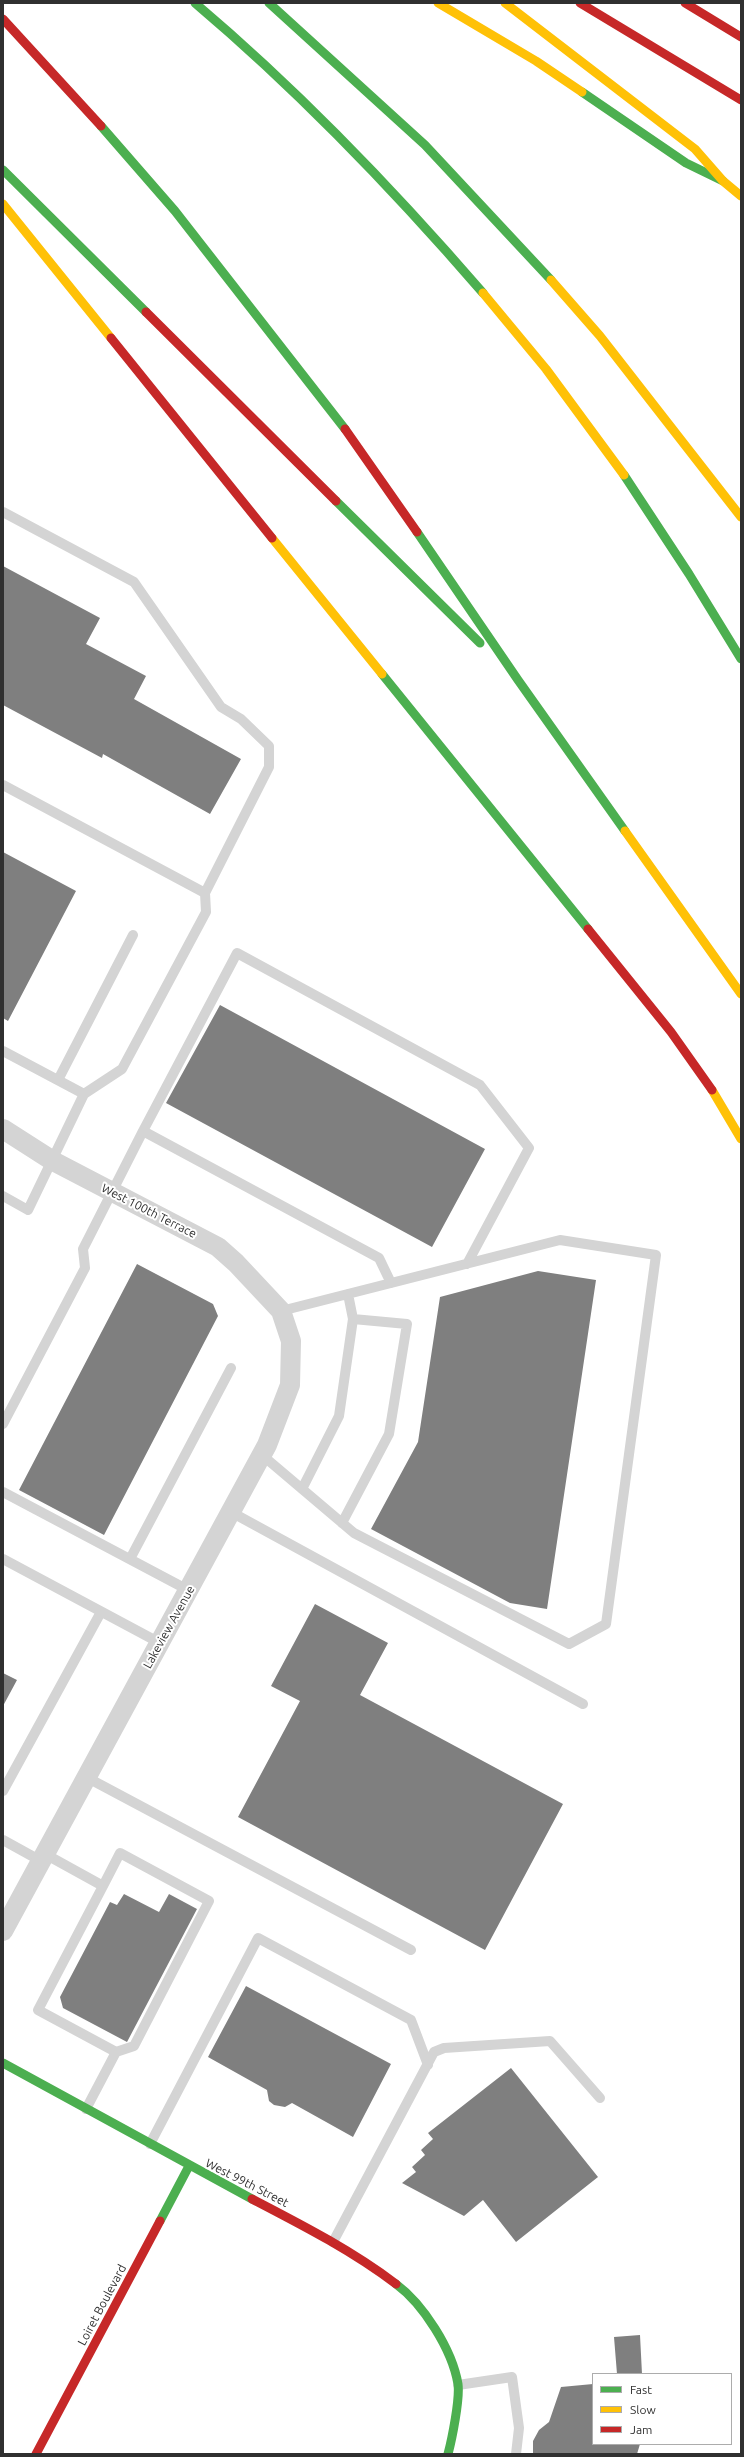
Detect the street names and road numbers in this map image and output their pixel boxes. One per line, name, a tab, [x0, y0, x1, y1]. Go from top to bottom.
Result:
street label: West 100th Terrace	[99, 1181, 199, 1241]
street label: Lakeview Avenue	[140, 1583, 198, 1671]
street label: West 99th Street	[203, 2156, 291, 2210]
street label: Loiret Boulevard	[75, 2262, 129, 2348]

